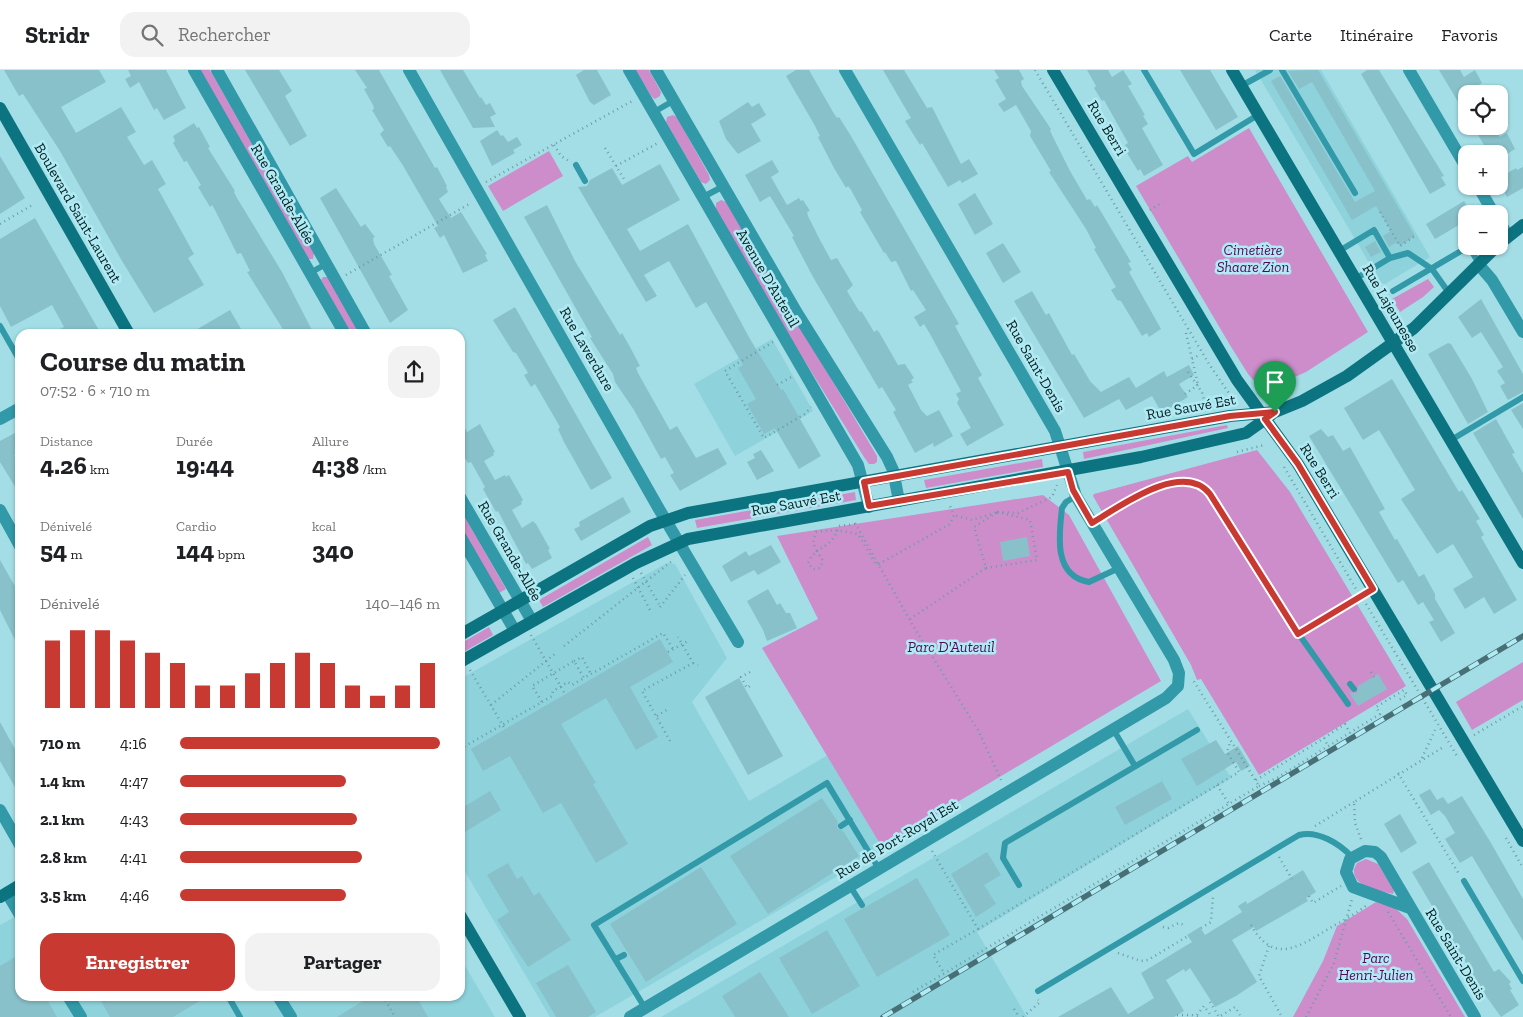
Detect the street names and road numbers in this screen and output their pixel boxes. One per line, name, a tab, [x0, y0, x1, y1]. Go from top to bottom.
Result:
street label: Rue Berri	[1084, 97, 1130, 159]
street label: Boulevard Saint-Laurent	[31, 140, 126, 287]
street label: Rue Grande-Allée	[247, 141, 319, 247]
street label: Avenue D'Auteuil	[733, 226, 803, 330]
street label: Rue Lajeunesse	[1359, 261, 1423, 355]
street label: Rue Laverdure	[556, 304, 618, 394]
street label: Rue Saint-Denis	[1002, 317, 1070, 415]
street label: Rue Sauvé Est	[1145, 390, 1237, 424]
street label: Rue Berri	[1296, 440, 1344, 502]
street label: Rue Sauvé Est	[750, 486, 842, 520]
street label: Rue Grande-Allée	[474, 498, 546, 604]
street label: Rue de Port-Royal Est	[833, 795, 962, 883]
street label: Rue Saint-Denis	[1422, 905, 1490, 1003]

